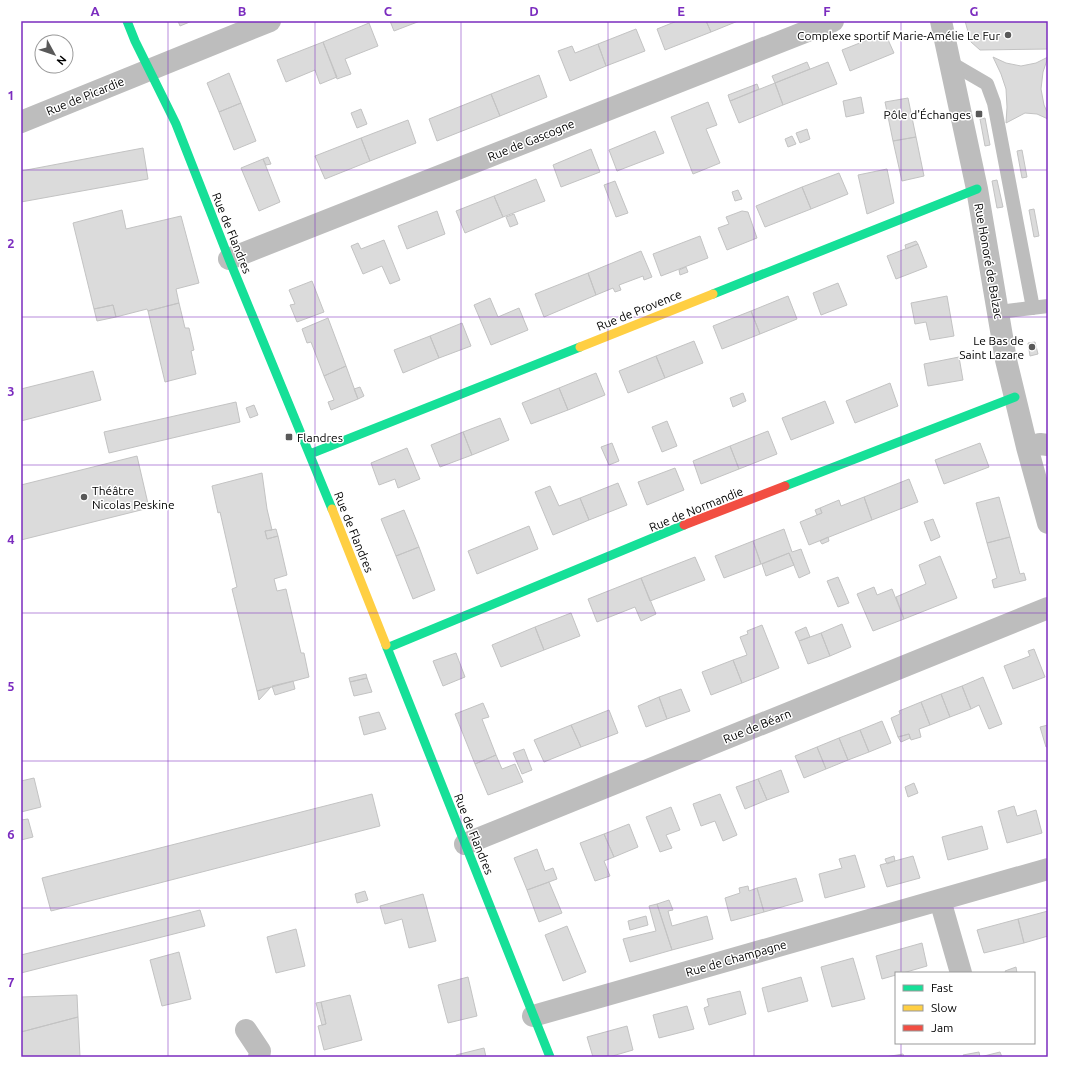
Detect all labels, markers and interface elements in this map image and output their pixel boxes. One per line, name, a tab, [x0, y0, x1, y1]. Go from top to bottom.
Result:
text: A	[90, 4, 100, 18]
text: B	[238, 4, 247, 18]
text: C	[384, 4, 393, 18]
text: D	[529, 4, 539, 18]
text: E	[677, 4, 685, 18]
text: F	[823, 4, 831, 18]
text: G	[970, 4, 979, 18]
place label: Complexe sportif Marie-Amélie Le Fur	[797, 29, 1000, 42]
marker: Complexe sportif Marie-Amélie Le Fur	[1003, 30, 1013, 40]
north arrow	[34, 34, 74, 74]
text: N	[54, 53, 69, 67]
street label: Rue de Picardie	[44, 74, 126, 118]
text: 1	[7, 88, 15, 102]
place label: Pôle d'Échanges	[884, 108, 971, 121]
marker: Pôle d'Échanges	[974, 109, 984, 119]
street label: Rue de Gascogne	[486, 117, 576, 163]
street label: Rue de Flandres	[210, 191, 254, 275]
street label: Rue Honoré de Balzac	[972, 202, 1006, 320]
text: 2	[7, 236, 15, 250]
street label: Rue de Provence	[595, 287, 683, 333]
place label: Le Bas de Saint Lazare	[959, 334, 1024, 361]
marker: Le Bas de Saint Lazare	[1027, 342, 1037, 352]
text: 3	[7, 384, 15, 398]
place label: Flandres	[297, 431, 343, 444]
marker: Flandres	[284, 432, 294, 442]
place label: Théâtre Nicolas Peskine	[92, 484, 175, 511]
street label: Rue de Normandie	[647, 484, 745, 534]
street label: Rue de Flandres	[332, 490, 376, 574]
marker: Théâtre Nicolas Peskine	[79, 492, 89, 502]
text: 4	[7, 532, 15, 546]
text: 5	[7, 679, 15, 693]
street label: Rue de Béarn	[721, 707, 793, 745]
street label: Rue de Flandres	[452, 792, 496, 876]
text: 6	[7, 827, 15, 841]
street label: Rue de Champagne	[684, 937, 788, 979]
legend	[895, 972, 1035, 1044]
text: 7	[7, 975, 15, 989]
text: Fast	[931, 981, 953, 994]
text: Slow	[931, 1001, 957, 1014]
text: Jam	[931, 1021, 953, 1034]

